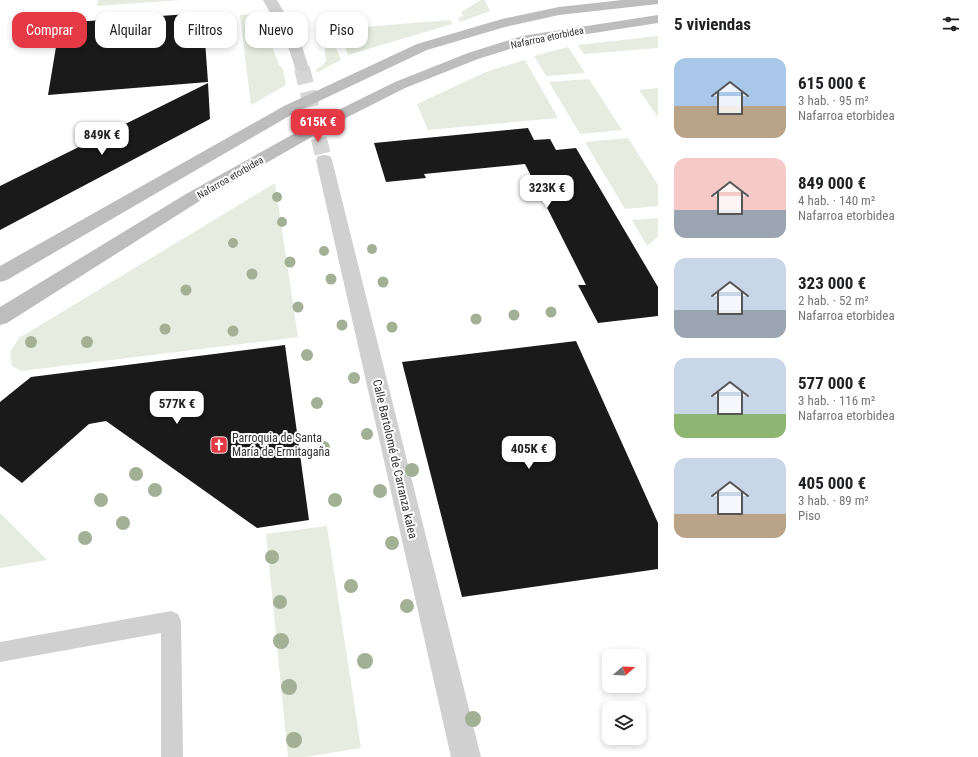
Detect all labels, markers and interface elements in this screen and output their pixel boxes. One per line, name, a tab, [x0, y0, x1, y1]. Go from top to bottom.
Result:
chip: Comprar	[12, 12, 87, 48]
chip: Alquilar	[95, 12, 166, 48]
chip: Filtros	[174, 12, 237, 48]
chip: Nuevo	[245, 12, 308, 48]
chip: Piso	[316, 12, 368, 48]
icon: filters	[940, 13, 962, 35]
text: 5 viviendas	[674, 14, 751, 34]
street label: Nafarroa etorbidea	[510, 24, 585, 51]
text: 615 000 €	[798, 73, 866, 93]
icon: home	[706, 74, 754, 122]
text: 3 hab. · 95 m²	[798, 93, 869, 108]
text: Nafarroa etorbidea	[798, 108, 895, 123]
pin: 615K €	[285, 109, 351, 143]
text: 615K €	[300, 114, 336, 129]
pin: 849K €	[69, 122, 135, 156]
text: 849K €	[84, 127, 120, 142]
street label: Nafarroa etorbidea	[195, 154, 265, 201]
text: 849 000 €	[798, 173, 866, 193]
icon: home	[706, 174, 754, 222]
pin: 323K €	[514, 175, 580, 209]
text: 323K €	[529, 180, 565, 195]
text: 4 hab. · 140 m²	[798, 193, 875, 208]
text: Nafarroa etorbidea	[798, 208, 895, 223]
text: 323 000 €	[798, 273, 866, 293]
icon: home	[706, 274, 754, 322]
text: 2 hab. · 52 m²	[798, 293, 869, 308]
text: Nafarroa etorbidea	[798, 308, 895, 323]
text: 577 000 €	[798, 373, 866, 393]
icon: home	[706, 374, 754, 422]
street label: Calle Bartolomé de Carranza kalea	[370, 378, 420, 540]
pin: 577K €	[144, 391, 210, 425]
text: 3 hab. · 116 m²	[798, 393, 875, 408]
text: 577K €	[159, 396, 195, 411]
text: Nafarroa etorbidea	[798, 408, 895, 423]
place label: Parroquia de Santa María de Ermitagaña	[232, 431, 330, 459]
church icon: Parroquia de Santa María de Ermitagaña	[209, 435, 229, 455]
pin: 405K €	[496, 436, 562, 470]
text: 405K €	[511, 441, 547, 456]
text: 405 000 €	[798, 473, 866, 493]
icon: home	[706, 474, 754, 522]
text: 3 hab. · 89 m²	[798, 493, 869, 508]
text: Piso	[798, 508, 821, 523]
north arrow	[602, 649, 646, 693]
map controls	[602, 649, 646, 745]
button: layers	[602, 701, 646, 745]

